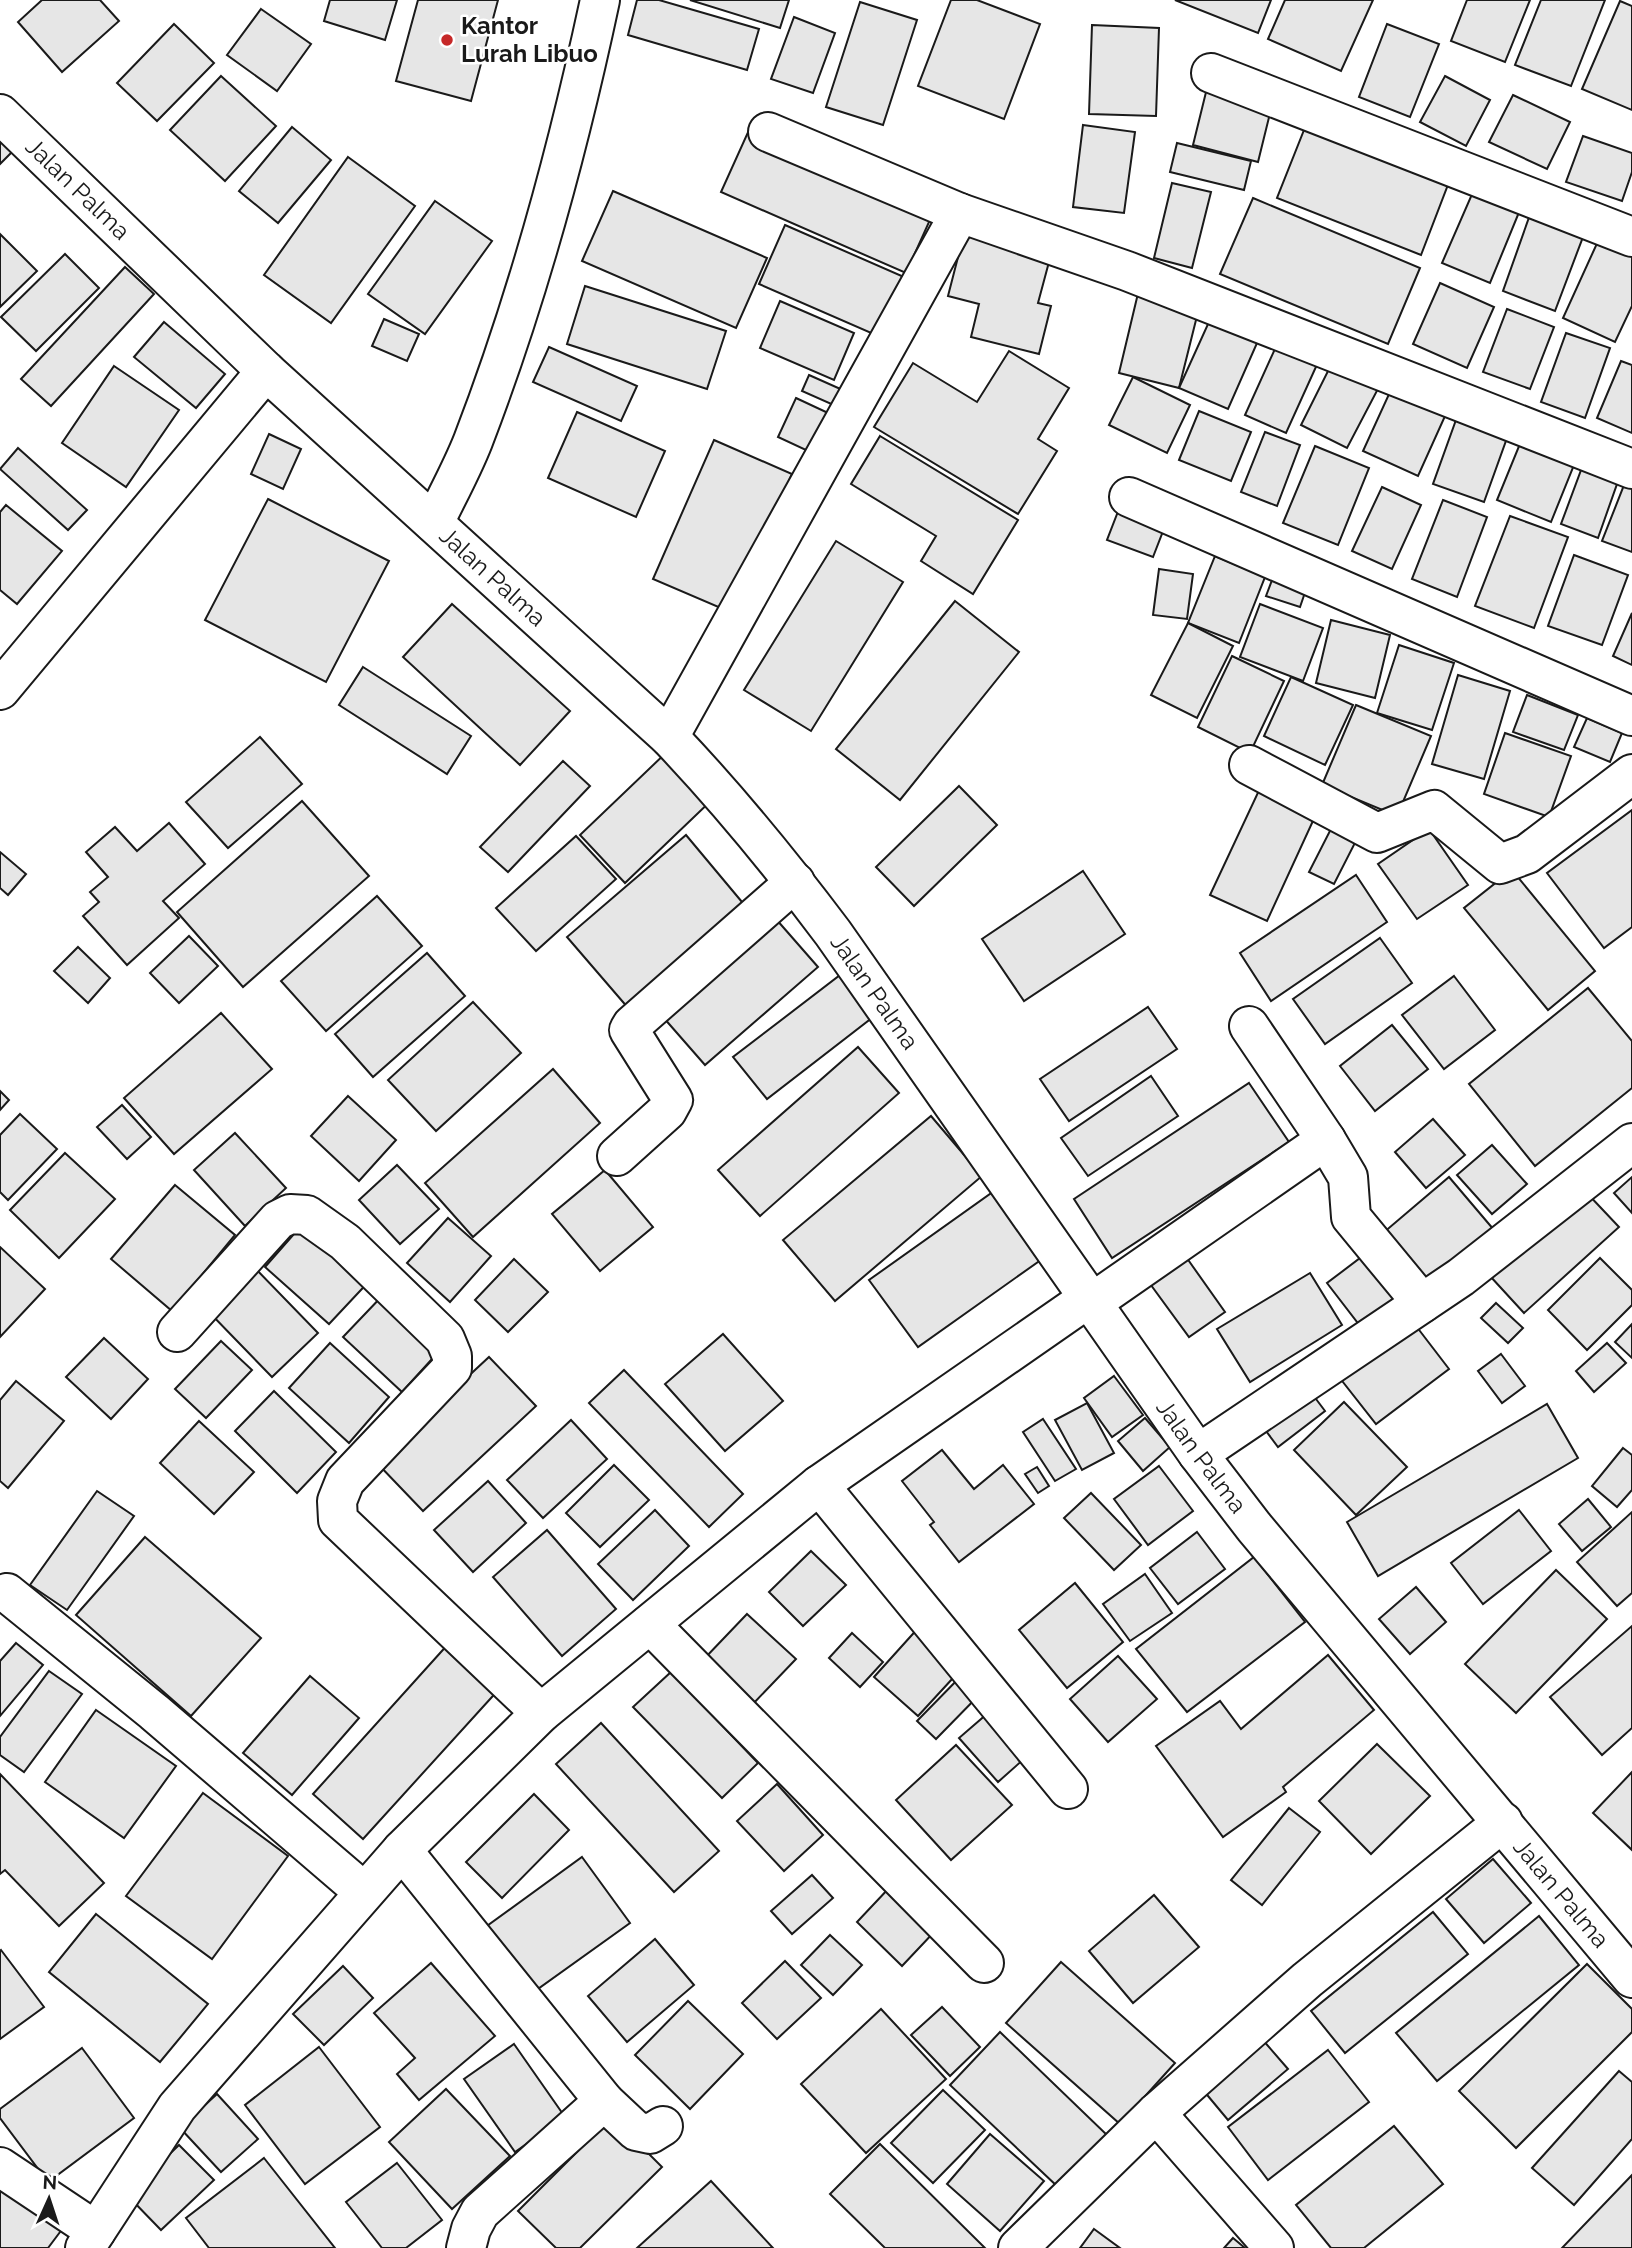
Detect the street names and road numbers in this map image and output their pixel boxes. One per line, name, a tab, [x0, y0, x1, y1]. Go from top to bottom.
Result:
street label: Jalan Palma	[20, 132, 136, 246]
street label: Jalan Palma	[434, 521, 552, 632]
street label: Jalan Palma	[824, 929, 925, 1055]
street label: Jalan Palma	[1150, 1394, 1253, 1519]
street label: Jalan Palma	[1507, 1832, 1615, 1954]

